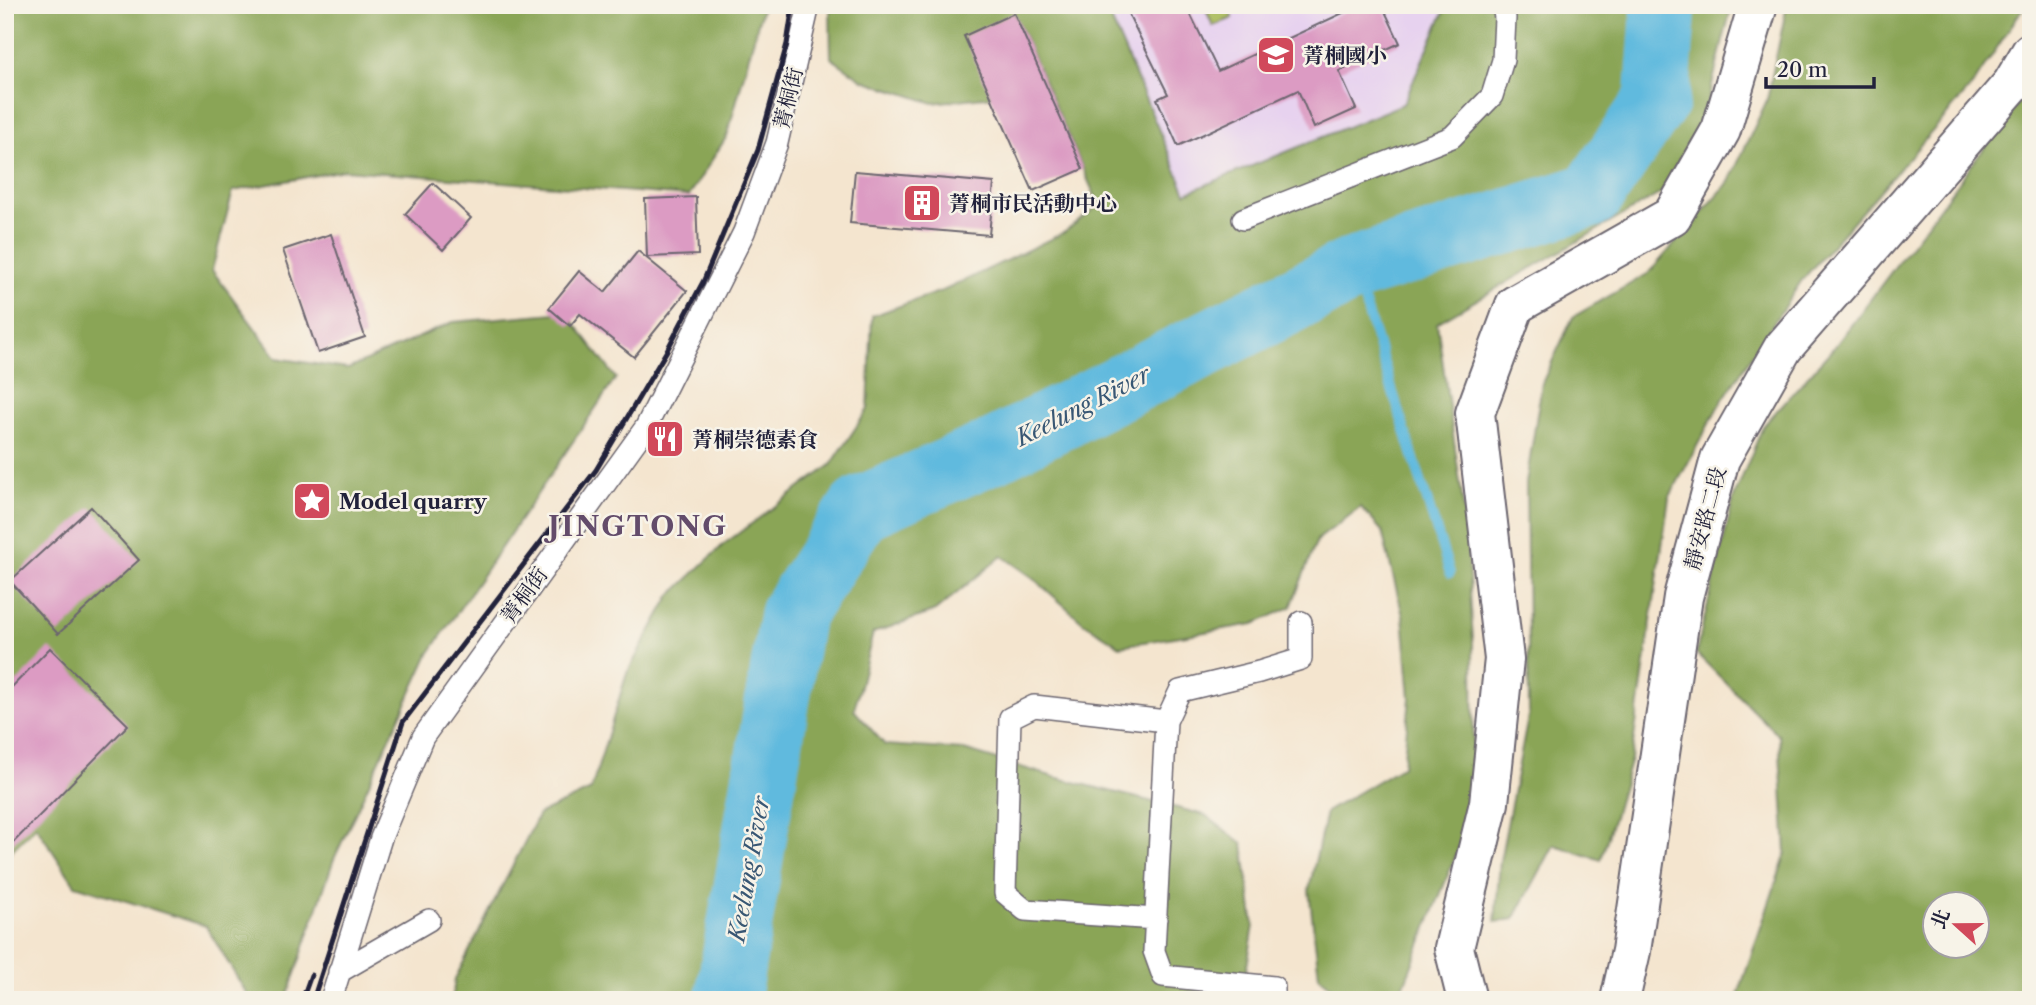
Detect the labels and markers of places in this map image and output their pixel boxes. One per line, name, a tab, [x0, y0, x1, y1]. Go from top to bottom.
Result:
school or university icon: 菁桐國小	[1255, 34, 1297, 76]
place label: 菁桐國小	[1303, 43, 1387, 68]
building icon: 菁桐市民活動中心	[901, 182, 943, 224]
place label: 菁桐市民活動中心	[949, 191, 1117, 216]
restaurant icon: 菁桐崇德素食	[644, 418, 686, 460]
place label: 菁桐崇德素食	[692, 427, 818, 452]
place icon: Model quarry	[291, 480, 333, 522]
place label: Model quarry	[339, 489, 488, 514]

